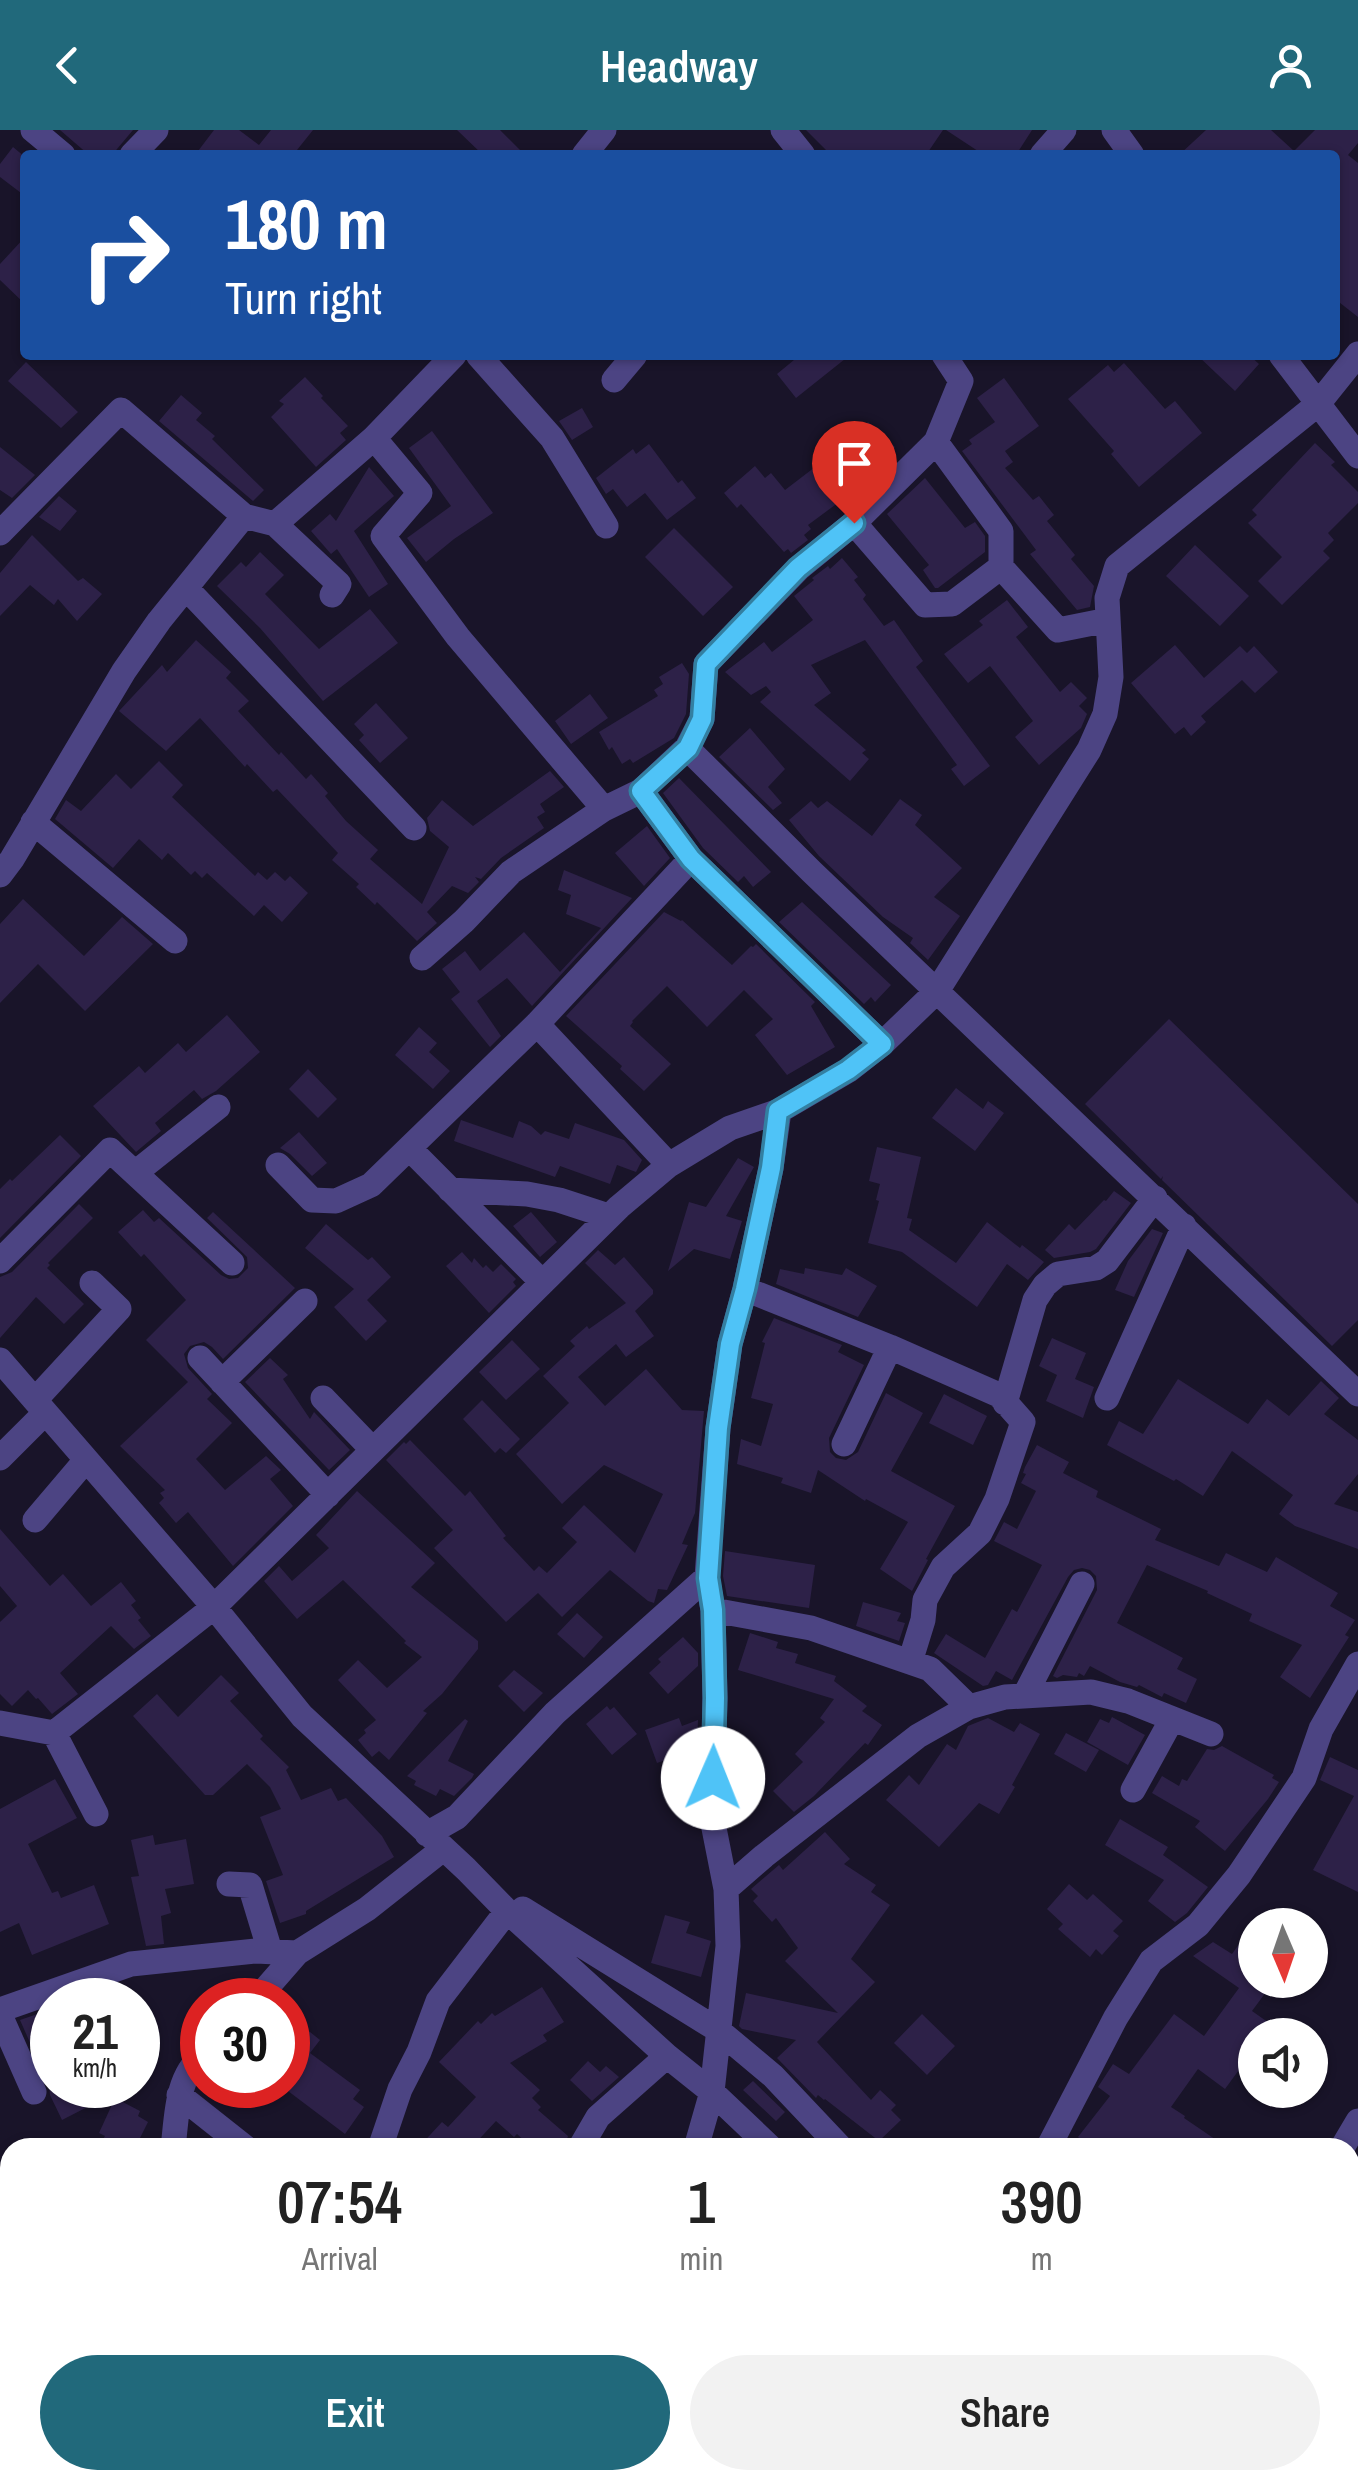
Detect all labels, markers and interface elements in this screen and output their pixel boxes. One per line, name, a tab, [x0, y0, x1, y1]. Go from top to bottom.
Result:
text: Headway	[600, 35, 758, 96]
icon: back	[40, 38, 95, 93]
icon: person	[1263, 38, 1318, 93]
text: 180 m	[225, 177, 388, 271]
icon: right	[60, 190, 190, 320]
text: Turn right	[225, 267, 382, 328]
pin	[812, 421, 897, 524]
icon: arrive	[827, 436, 882, 491]
position arrow	[661, 1726, 765, 1830]
north arrow	[1238, 1908, 1328, 1998]
map controls	[1238, 1908, 1328, 2108]
speed limit sign: 30	[180, 1978, 310, 2108]
text: 21	[72, 1997, 118, 2065]
button: sound	[1238, 2018, 1328, 2108]
text: km/h	[73, 2051, 117, 2085]
text: 07:54	[277, 2161, 402, 2242]
text: 1	[688, 2161, 715, 2242]
text: 390	[1001, 2161, 1083, 2242]
text: Arrival	[302, 2237, 378, 2280]
text: min	[680, 2237, 723, 2280]
text: m	[1031, 2237, 1053, 2280]
button: Exit	[40, 2355, 670, 2470]
button: Share	[690, 2355, 1320, 2470]

